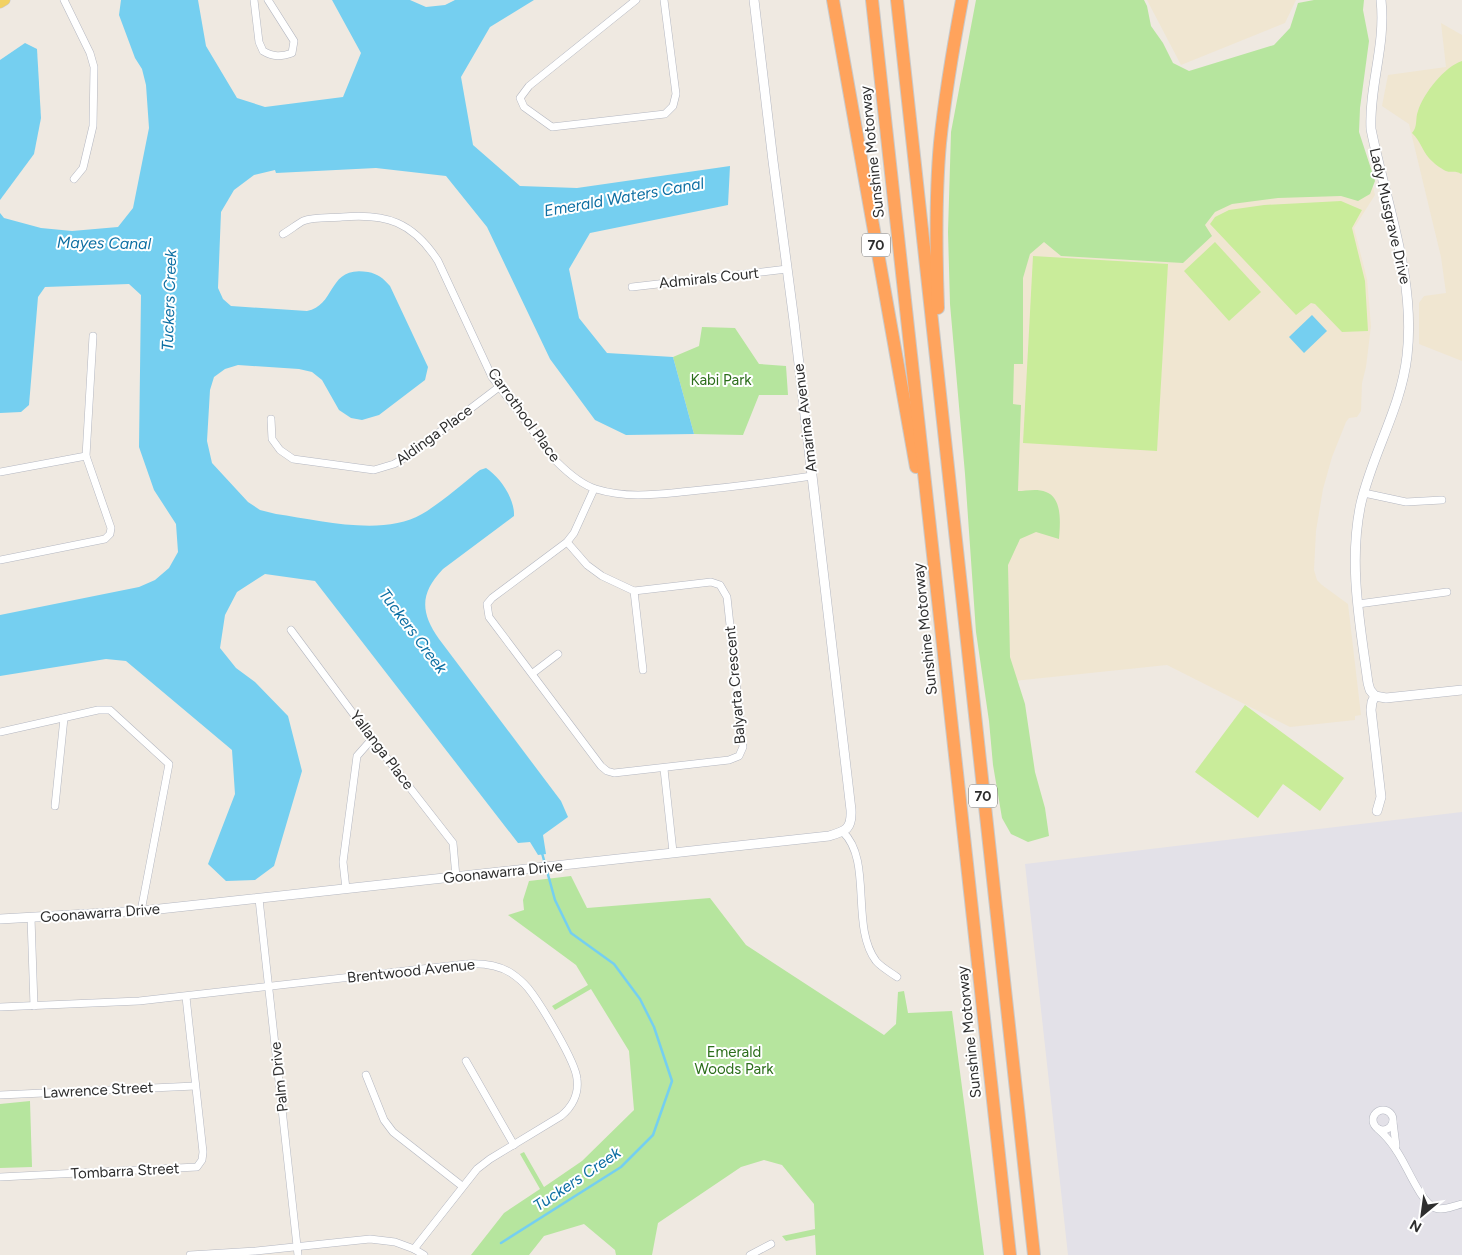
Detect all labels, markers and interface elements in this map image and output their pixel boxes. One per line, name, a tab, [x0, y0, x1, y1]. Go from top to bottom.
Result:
street label: Sunshine Motorway	[856, 85, 888, 219]
street label: Lady Musgrave Drive	[1366, 146, 1414, 286]
water label: Emerald Waters Canal	[542, 173, 706, 220]
water label: Mayes Canal	[57, 233, 152, 253]
road number: 70	[862, 234, 890, 256]
water label: Tuckers Creek	[158, 248, 180, 351]
street label: Admirals Court	[658, 264, 760, 292]
street label: Amarina Avenue	[789, 363, 821, 473]
street label: Carrothool Place	[484, 365, 564, 465]
park label: Kabi Park	[690, 371, 752, 389]
street label: Aldinga Place	[392, 401, 476, 469]
street label: Sunshine Motorway	[909, 562, 941, 696]
water label: Tuckers Creek	[375, 585, 452, 678]
street label: Balyarta Crescent	[721, 625, 749, 745]
street label: Yallanga Place	[346, 707, 418, 793]
road number: 70	[969, 784, 997, 808]
street label: Goonawarra Drive	[442, 857, 564, 887]
street label: Goonawarra Drive	[39, 900, 161, 926]
street label: Brentwood Avenue	[346, 955, 476, 987]
street label: Sunshine Motorway	[953, 965, 985, 1099]
street label: Palm Drive	[266, 1041, 292, 1113]
park label: Emerald Woods Park	[694, 1043, 774, 1078]
street label: Lawrence Street	[42, 1078, 154, 1102]
water label: Tuckers Creek	[530, 1142, 625, 1215]
street label: Tombarra Street	[70, 1159, 180, 1183]
north arrow	[1397, 1190, 1447, 1240]
text: N	[1407, 1216, 1425, 1236]

